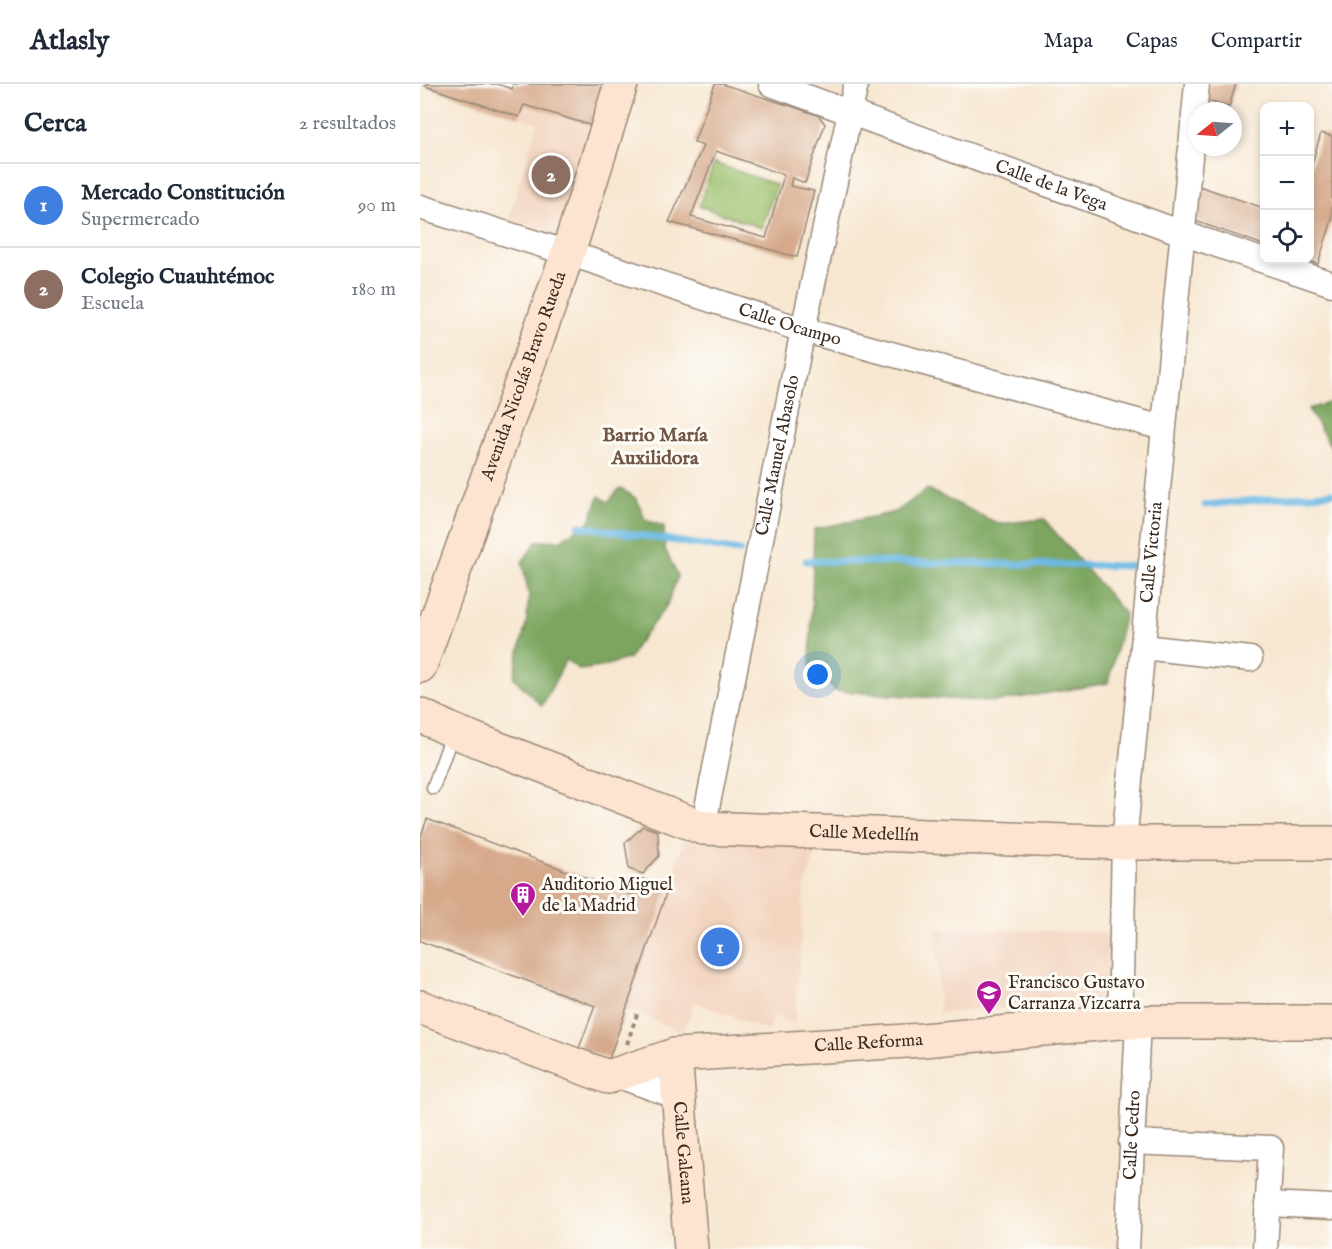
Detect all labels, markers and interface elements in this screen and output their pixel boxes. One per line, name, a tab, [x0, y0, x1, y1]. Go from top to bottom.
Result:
text: Atlasly	[30, 24, 109, 59]
text: Mapa	[1044, 28, 1093, 55]
text: Capas	[1126, 28, 1178, 55]
text: Compartir	[1211, 28, 1302, 55]
north arrow	[1188, 102, 1242, 156]
map controls	[1260, 102, 1314, 264]
button: +	[1260, 102, 1314, 156]
text: Cerca	[24, 107, 86, 140]
text: 2 resultados	[299, 111, 396, 136]
pin: 2	[532, 152, 570, 197]
street label: Calle de la Vega	[992, 155, 1111, 217]
button: −	[1260, 156, 1314, 210]
text: Mercado Constitución	[81, 179, 285, 207]
text: 1	[40, 193, 47, 218]
text: 90 m	[358, 193, 396, 218]
text: Supermercado	[81, 207, 200, 232]
button: locate	[1260, 210, 1314, 264]
text: Colegio Cuauhtémoc	[81, 263, 274, 291]
street label: Avenida Nicolás Bravo Rueda	[476, 268, 572, 485]
text: 2	[39, 277, 48, 302]
text: 180 m	[351, 277, 396, 302]
text: Escuela	[81, 291, 144, 316]
street label: Calle Ocampo	[735, 298, 844, 351]
street label: Calle Manuel Abasolo	[750, 373, 805, 538]
district label: Barrio María Auxilidora	[602, 423, 708, 471]
street label: Calle Victoria	[1136, 500, 1168, 604]
your location	[803, 660, 832, 689]
street label: Calle Medellín	[809, 820, 920, 847]
place label: Auditorio Miguel de la Madrid	[541, 874, 673, 918]
building icon: Auditorio Miguel de la Madrid	[508, 880, 538, 918]
pin: 1	[700, 924, 740, 970]
place label: Francisco Gustavo Carranza Vizcarra	[1008, 972, 1145, 1016]
school or university icon: Francisco Gustavo Carranza Vizcarra	[974, 978, 1004, 1016]
street label: Calle Reforma	[813, 1029, 924, 1058]
street label: Calle Cedro	[1119, 1089, 1146, 1180]
street label: Calle Galeana	[667, 1100, 699, 1205]

